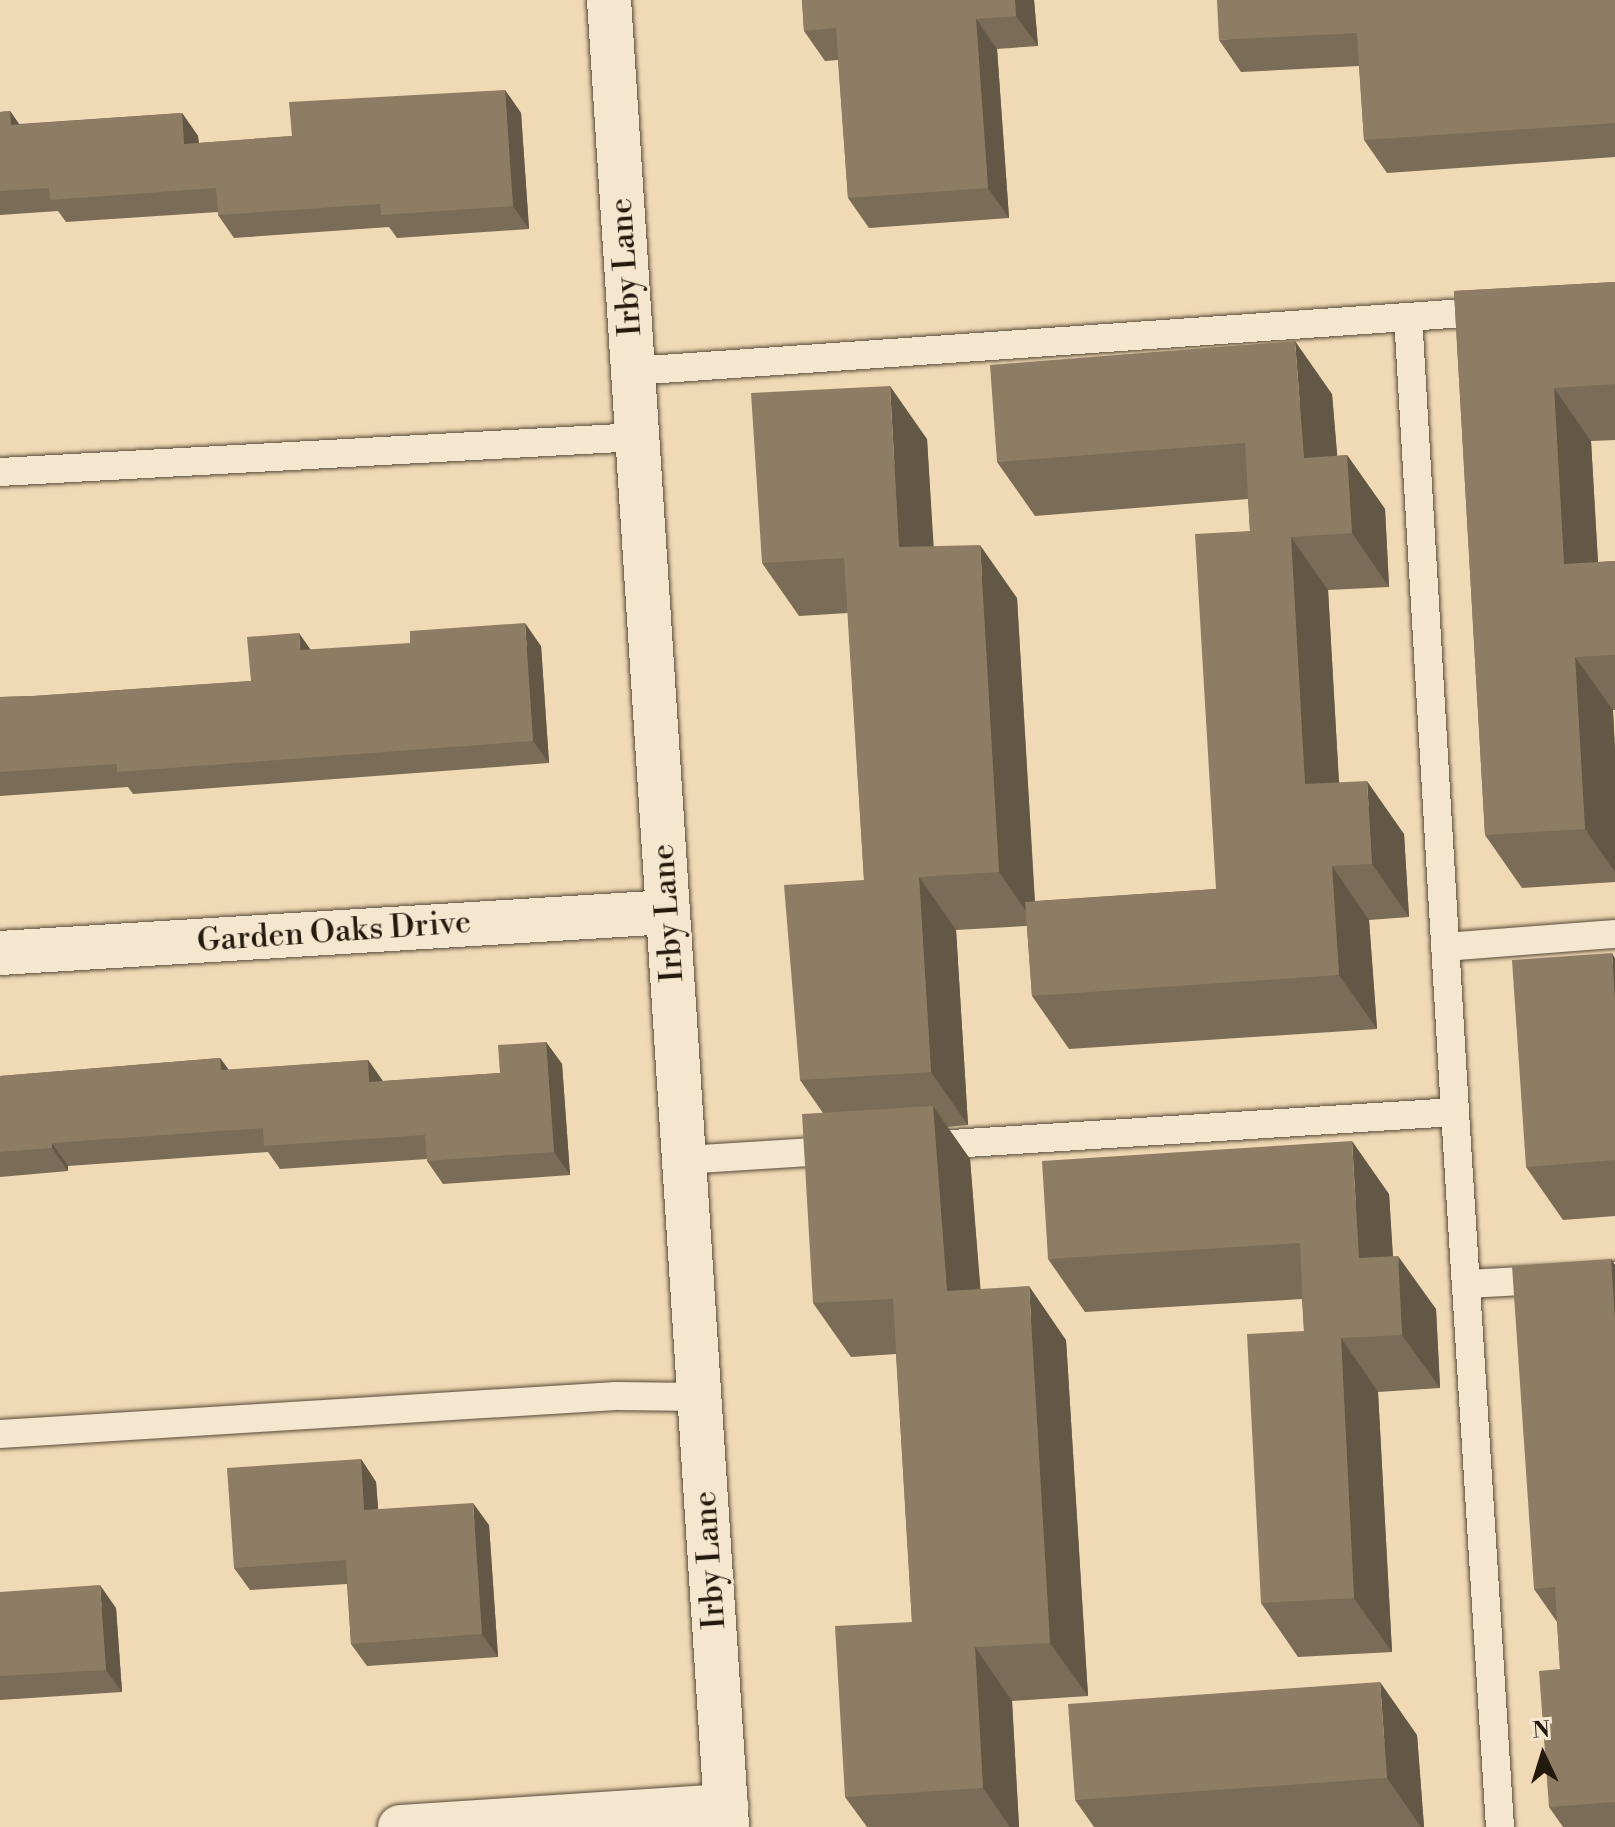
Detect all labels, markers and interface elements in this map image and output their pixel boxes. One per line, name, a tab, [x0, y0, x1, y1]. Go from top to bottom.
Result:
street label: Irby Lane	[602, 197, 650, 337]
street label: Irby Lane	[644, 843, 692, 983]
street label: Garden Oaks Drive	[196, 903, 472, 961]
street label: Irby Lane	[686, 1490, 734, 1630]
north arrow	[1503, 1715, 1583, 1795]
text: N	[1532, 1716, 1551, 1745]

